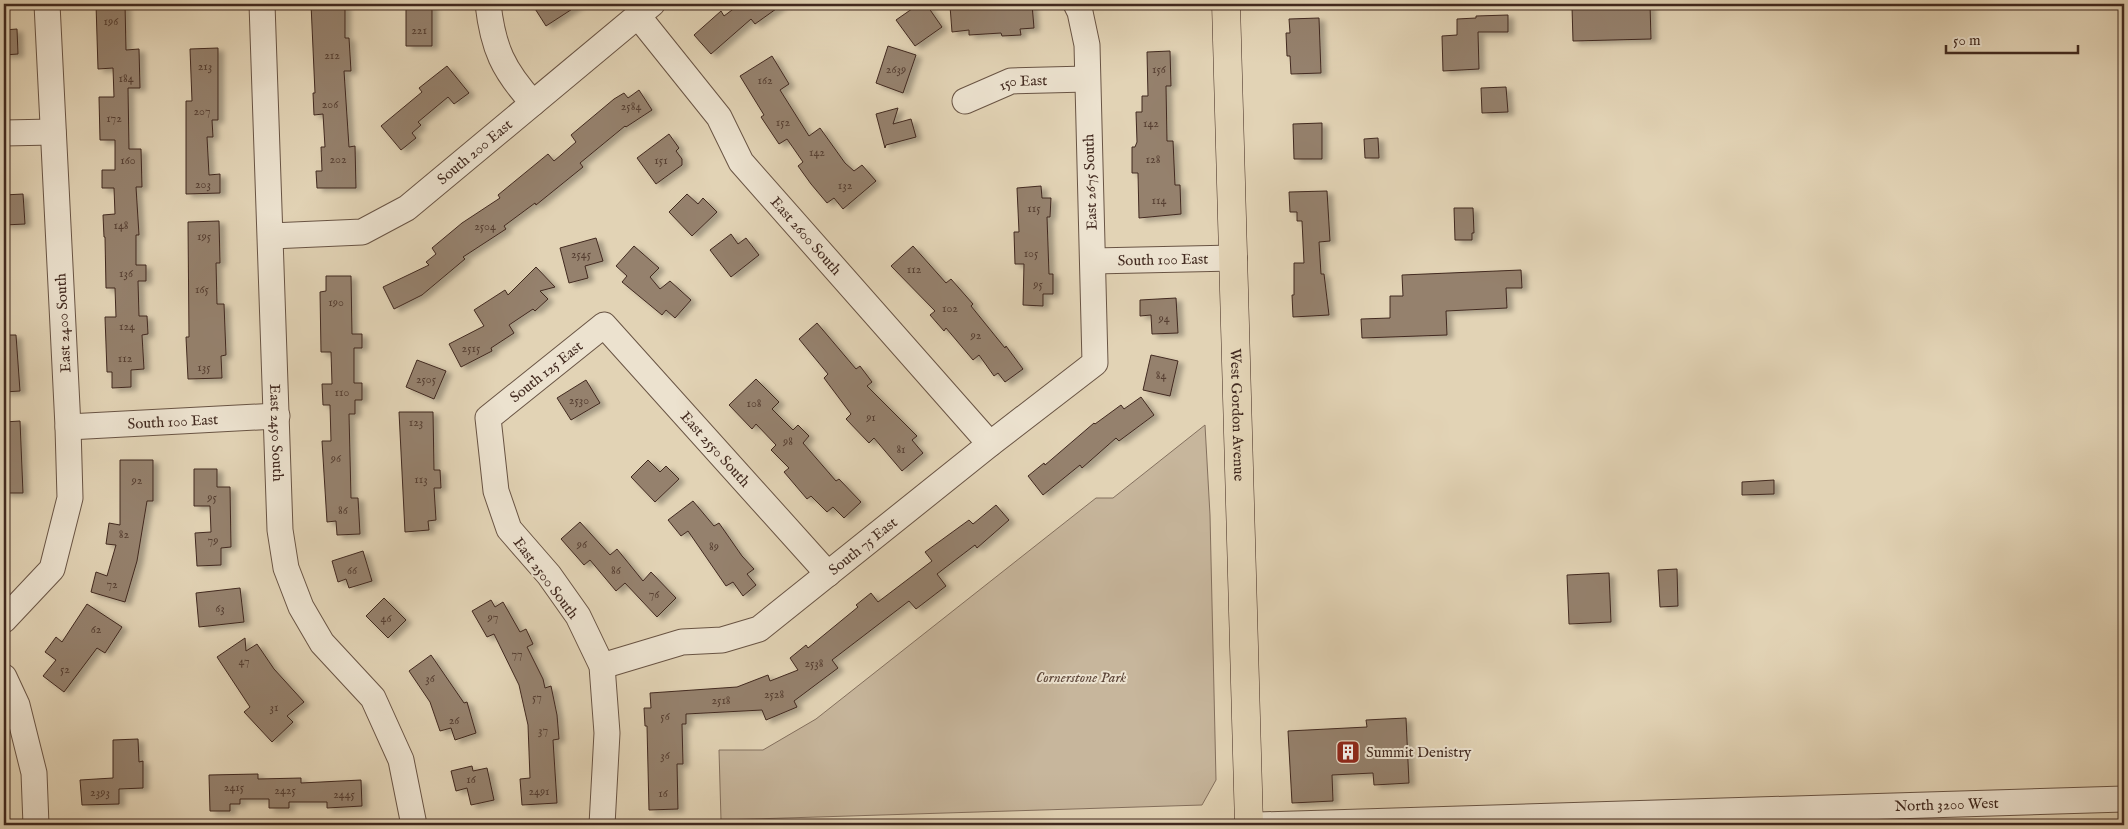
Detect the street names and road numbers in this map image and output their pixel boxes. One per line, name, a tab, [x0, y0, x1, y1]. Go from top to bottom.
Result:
street label: 150 East	[996, 71, 1048, 95]
street label: South 200 East	[433, 115, 516, 189]
street label: East 2675 South	[1079, 134, 1102, 230]
street label: East 2600 South	[766, 193, 846, 279]
street label: South 100 East	[1117, 250, 1209, 270]
street label: East 2400 South	[51, 273, 76, 373]
street label: South 125 East	[506, 337, 587, 407]
street label: West Gordon Avenue	[1226, 348, 1248, 482]
street label: East 2450 South	[265, 384, 287, 482]
street label: East 2550 South	[676, 407, 754, 491]
street label: South 100 East	[127, 410, 219, 434]
street label: South 75 East	[825, 513, 901, 580]
street label: East 2500 South	[509, 534, 583, 623]
street label: North 3200 West	[1894, 794, 1999, 816]

